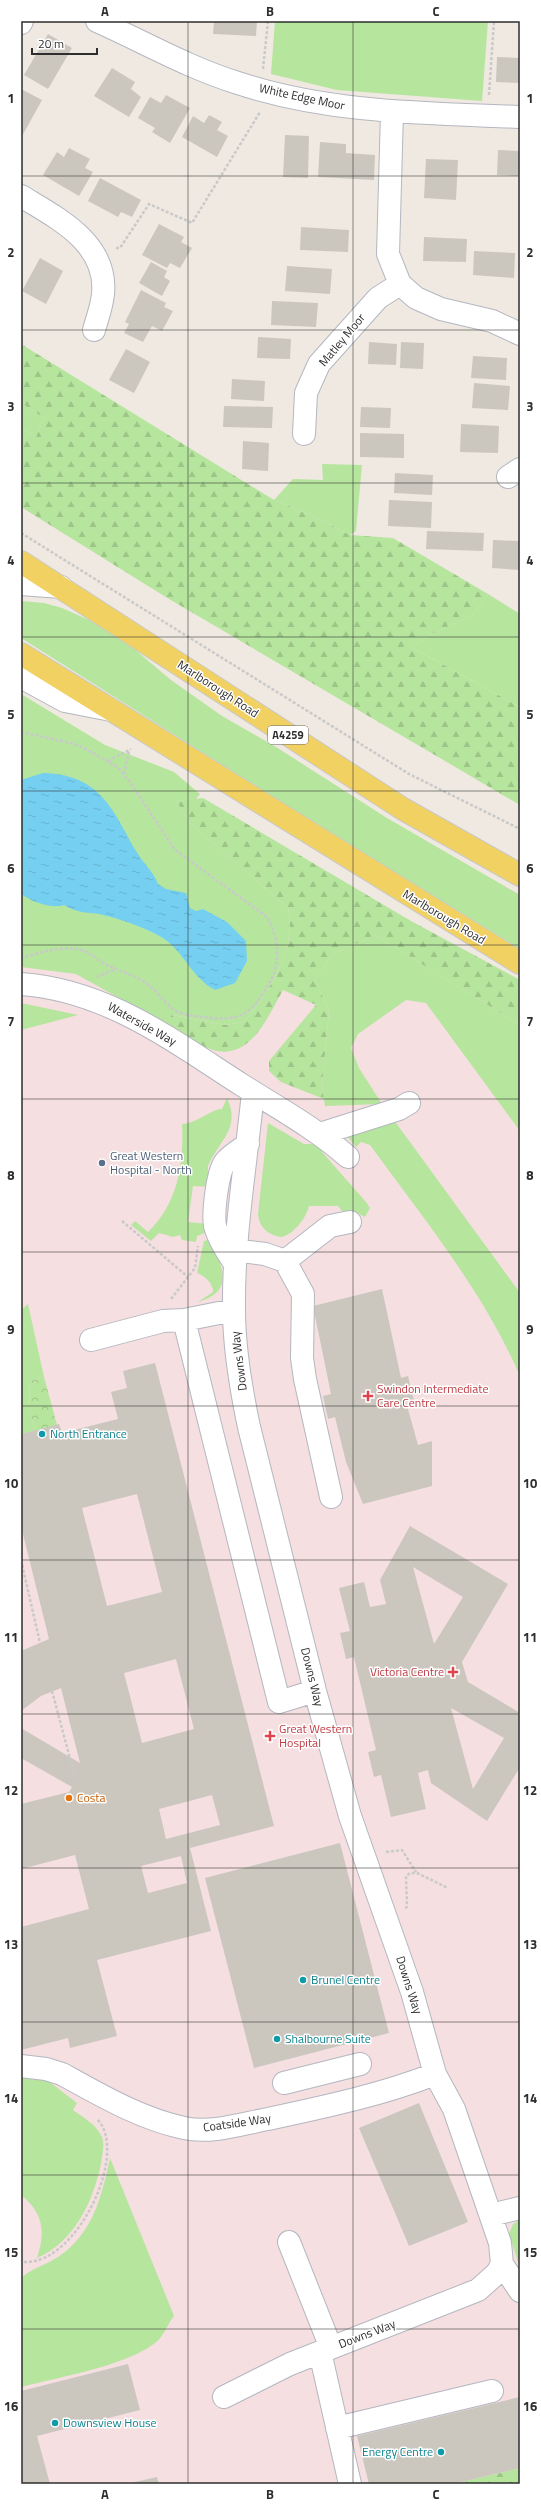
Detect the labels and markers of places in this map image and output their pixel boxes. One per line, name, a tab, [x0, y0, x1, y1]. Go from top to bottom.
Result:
place label: Great Western Hospital - North	[110, 1146, 192, 1179]
marker: Great Western Hospital - North	[97, 1158, 107, 1168]
place label: Swindon Intermediate Care Centre	[377, 1379, 489, 1412]
marker: Swindon Intermediate Care Centre	[362, 1390, 374, 1402]
place label: North Entrance	[50, 1424, 127, 1443]
marker: North Entrance	[37, 1429, 47, 1439]
place label: Victoria Centre	[370, 1662, 444, 1681]
marker: Victoria Centre	[447, 1666, 459, 1678]
place label: Great Western Hospital	[279, 1719, 352, 1752]
marker: Great Western Hospital	[264, 1730, 276, 1742]
place label: Costa	[77, 1788, 106, 1807]
marker: Costa	[64, 1793, 74, 1803]
place label: Brunel Centre	[311, 1970, 380, 1989]
marker: Brunel Centre	[298, 1975, 308, 1985]
place label: Shalbourne Suite	[285, 2029, 371, 2048]
marker: Shalbourne Suite	[272, 2034, 282, 2044]
place label: Downsview House	[63, 2413, 157, 2432]
marker: Downsview House	[50, 2418, 60, 2428]
place label: Energy Centre	[362, 2442, 433, 2461]
marker: Energy Centre	[436, 2447, 446, 2457]

